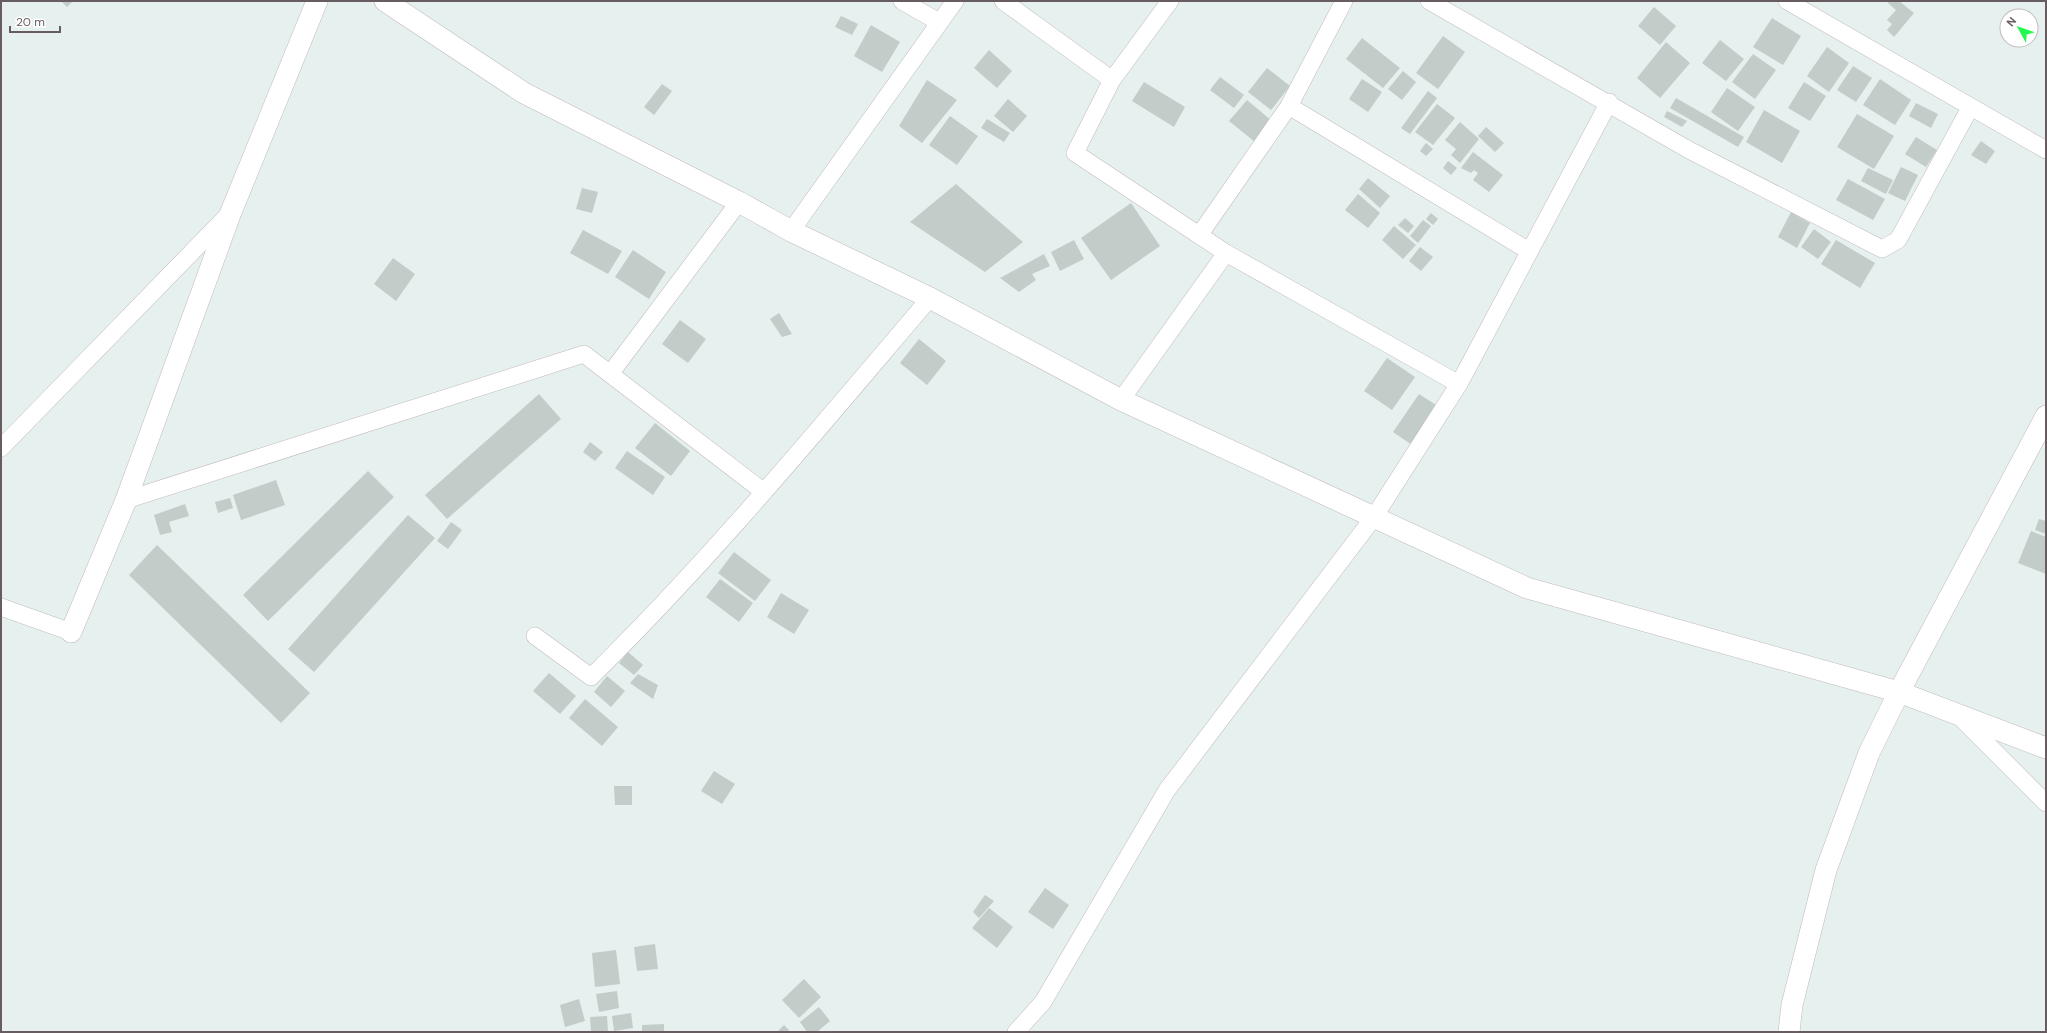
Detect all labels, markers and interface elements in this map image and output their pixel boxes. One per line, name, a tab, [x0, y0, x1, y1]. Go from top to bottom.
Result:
scale bar	[10, 8, 60, 34]
north arrow	[1999, 8, 2039, 48]
text: 20 m	[16, 14, 45, 30]
text: N	[2003, 14, 2019, 29]

